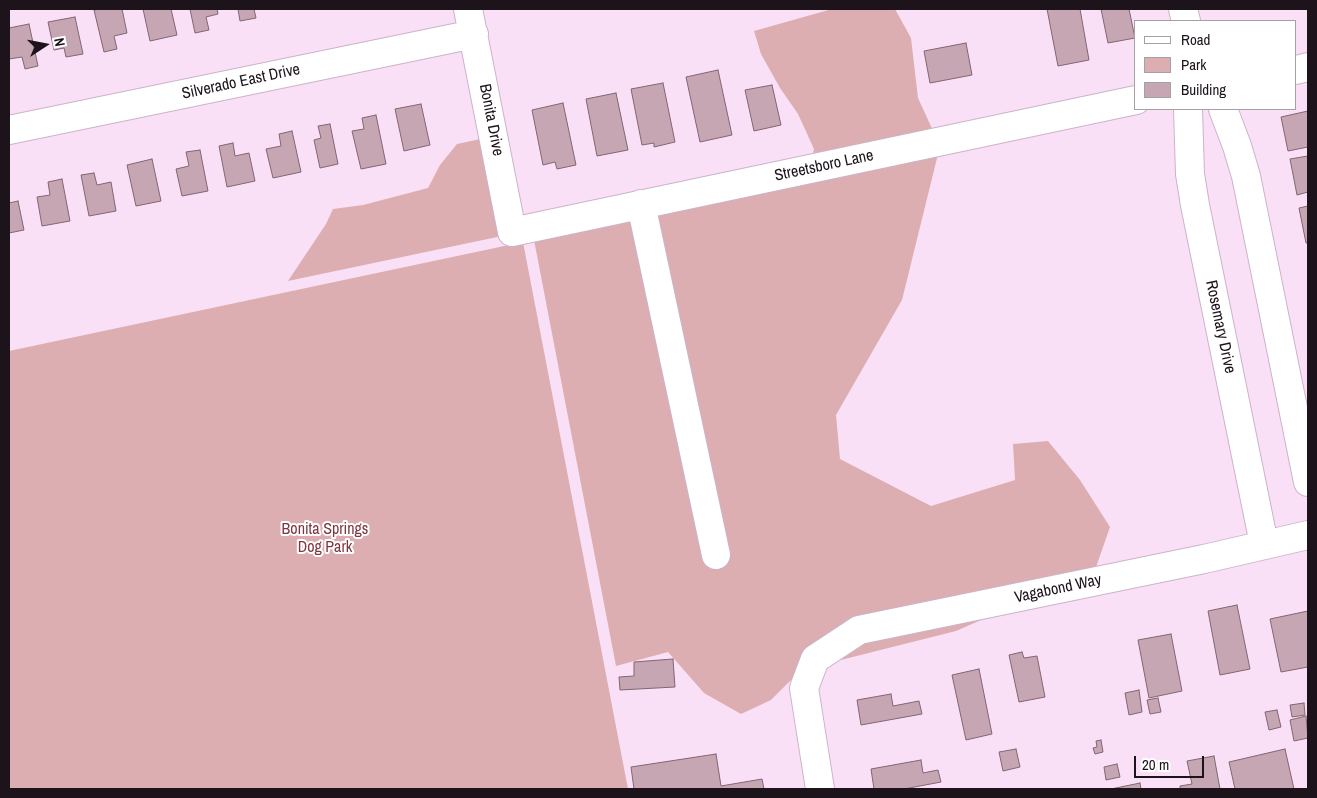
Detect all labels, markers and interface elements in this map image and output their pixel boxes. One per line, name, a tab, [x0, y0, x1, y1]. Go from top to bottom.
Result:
north arrow	[20, 20, 70, 70]
legend	[1134, 20, 1297, 110]
text: Road	[1181, 29, 1210, 50]
text: N	[50, 36, 69, 48]
text: Park	[1181, 54, 1206, 75]
street label: Silverado East Drive	[180, 60, 302, 104]
text: Building	[1181, 79, 1226, 100]
street label: Bonita Drive	[475, 82, 507, 158]
street label: Streetsboro Lane	[773, 146, 875, 186]
street label: Rosemary Drive	[1201, 279, 1239, 375]
park label: Bonita Springs Dog Park	[282, 520, 368, 558]
street label: Vagabond Way	[1013, 570, 1103, 608]
scale bar	[1137, 746, 1207, 778]
text: 20 m	[1142, 754, 1169, 775]

